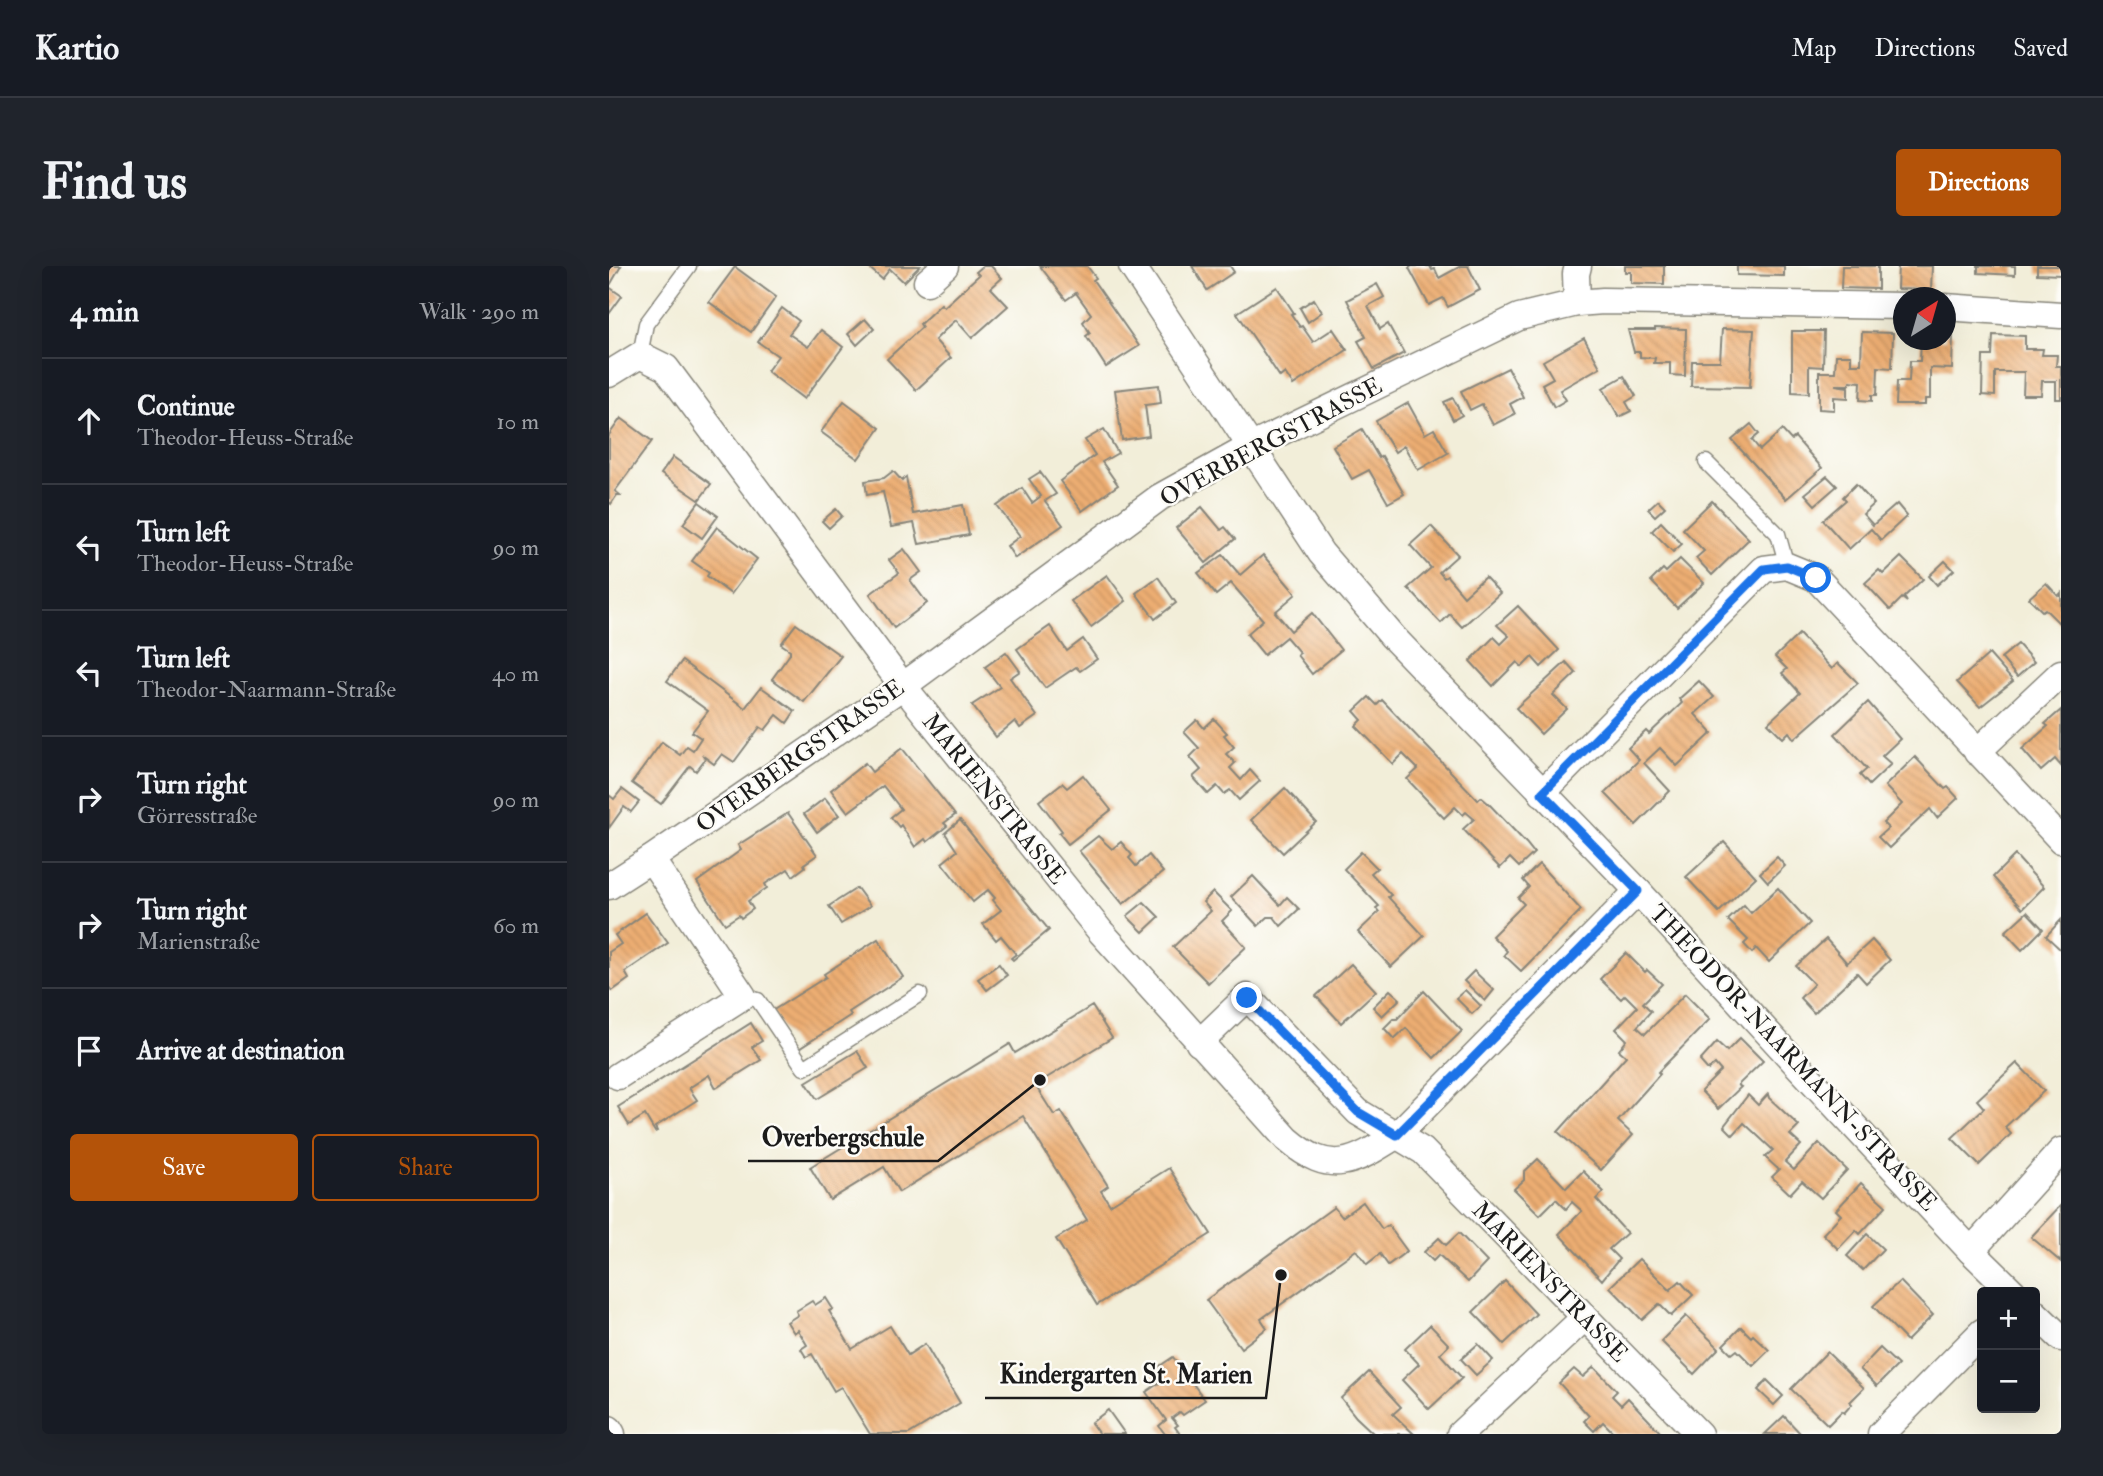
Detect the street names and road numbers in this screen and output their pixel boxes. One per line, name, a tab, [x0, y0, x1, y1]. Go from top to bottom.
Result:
street label: OVERBERGSTRASSE	[1154, 370, 1388, 514]
street label: OVERBERGSTRASSE	[690, 672, 910, 840]
street label: MARIENSTRASSE	[915, 707, 1073, 891]
street label: THEODOR-NAARMANN-STRASSE	[1642, 898, 1944, 1218]
street label: MARIENSTRASSE	[1465, 1195, 1635, 1369]

